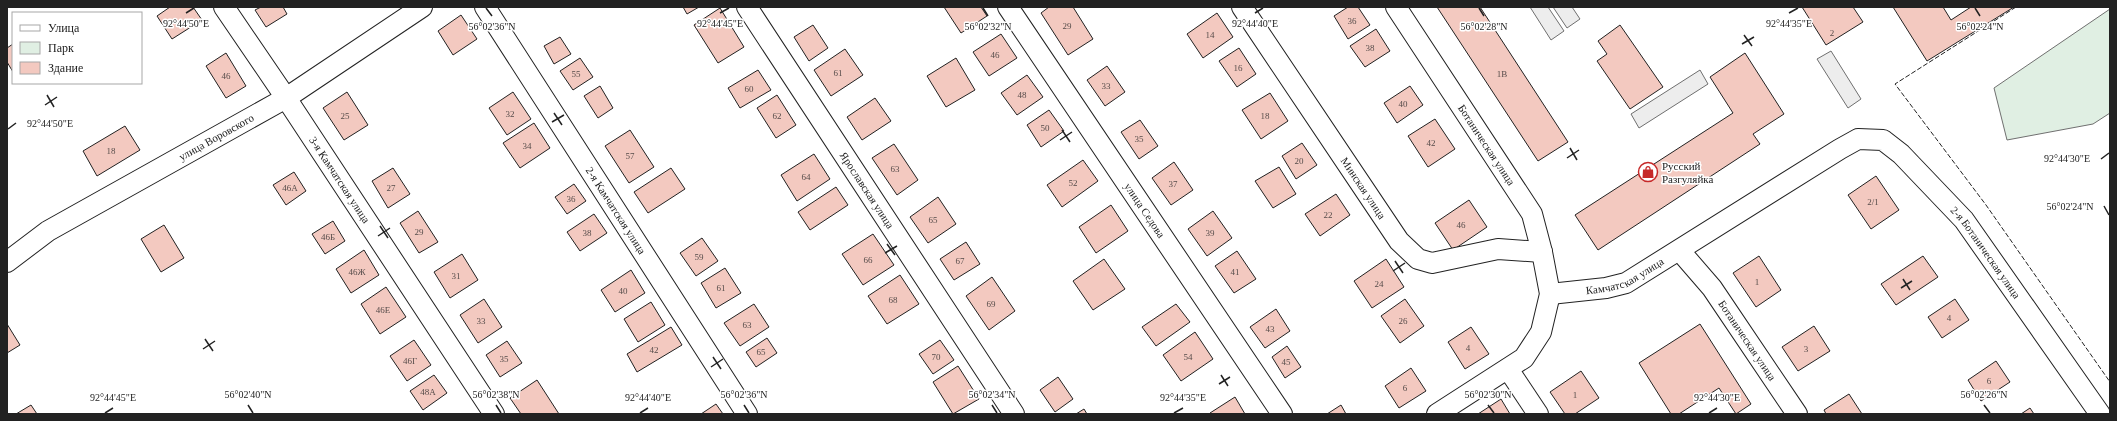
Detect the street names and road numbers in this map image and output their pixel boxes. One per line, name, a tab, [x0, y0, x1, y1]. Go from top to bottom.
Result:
street label: Ботаническая улица	[1456, 102, 1517, 188]
street label: улица Воровского	[177, 111, 256, 163]
street label: 3-я Камчатская улица	[307, 134, 373, 225]
street label: Ярославская улица	[838, 150, 897, 231]
street label: Минская улица	[1339, 155, 1388, 221]
street label: 2-я Камчатская улица	[584, 165, 648, 256]
street label: улица Седова	[1122, 181, 1168, 240]
street label: 2-я Ботаническая улица	[1948, 204, 2023, 301]
street label: Камчатская улица	[1585, 255, 1666, 296]
street label: Ботаническая улица	[1716, 298, 1779, 383]

